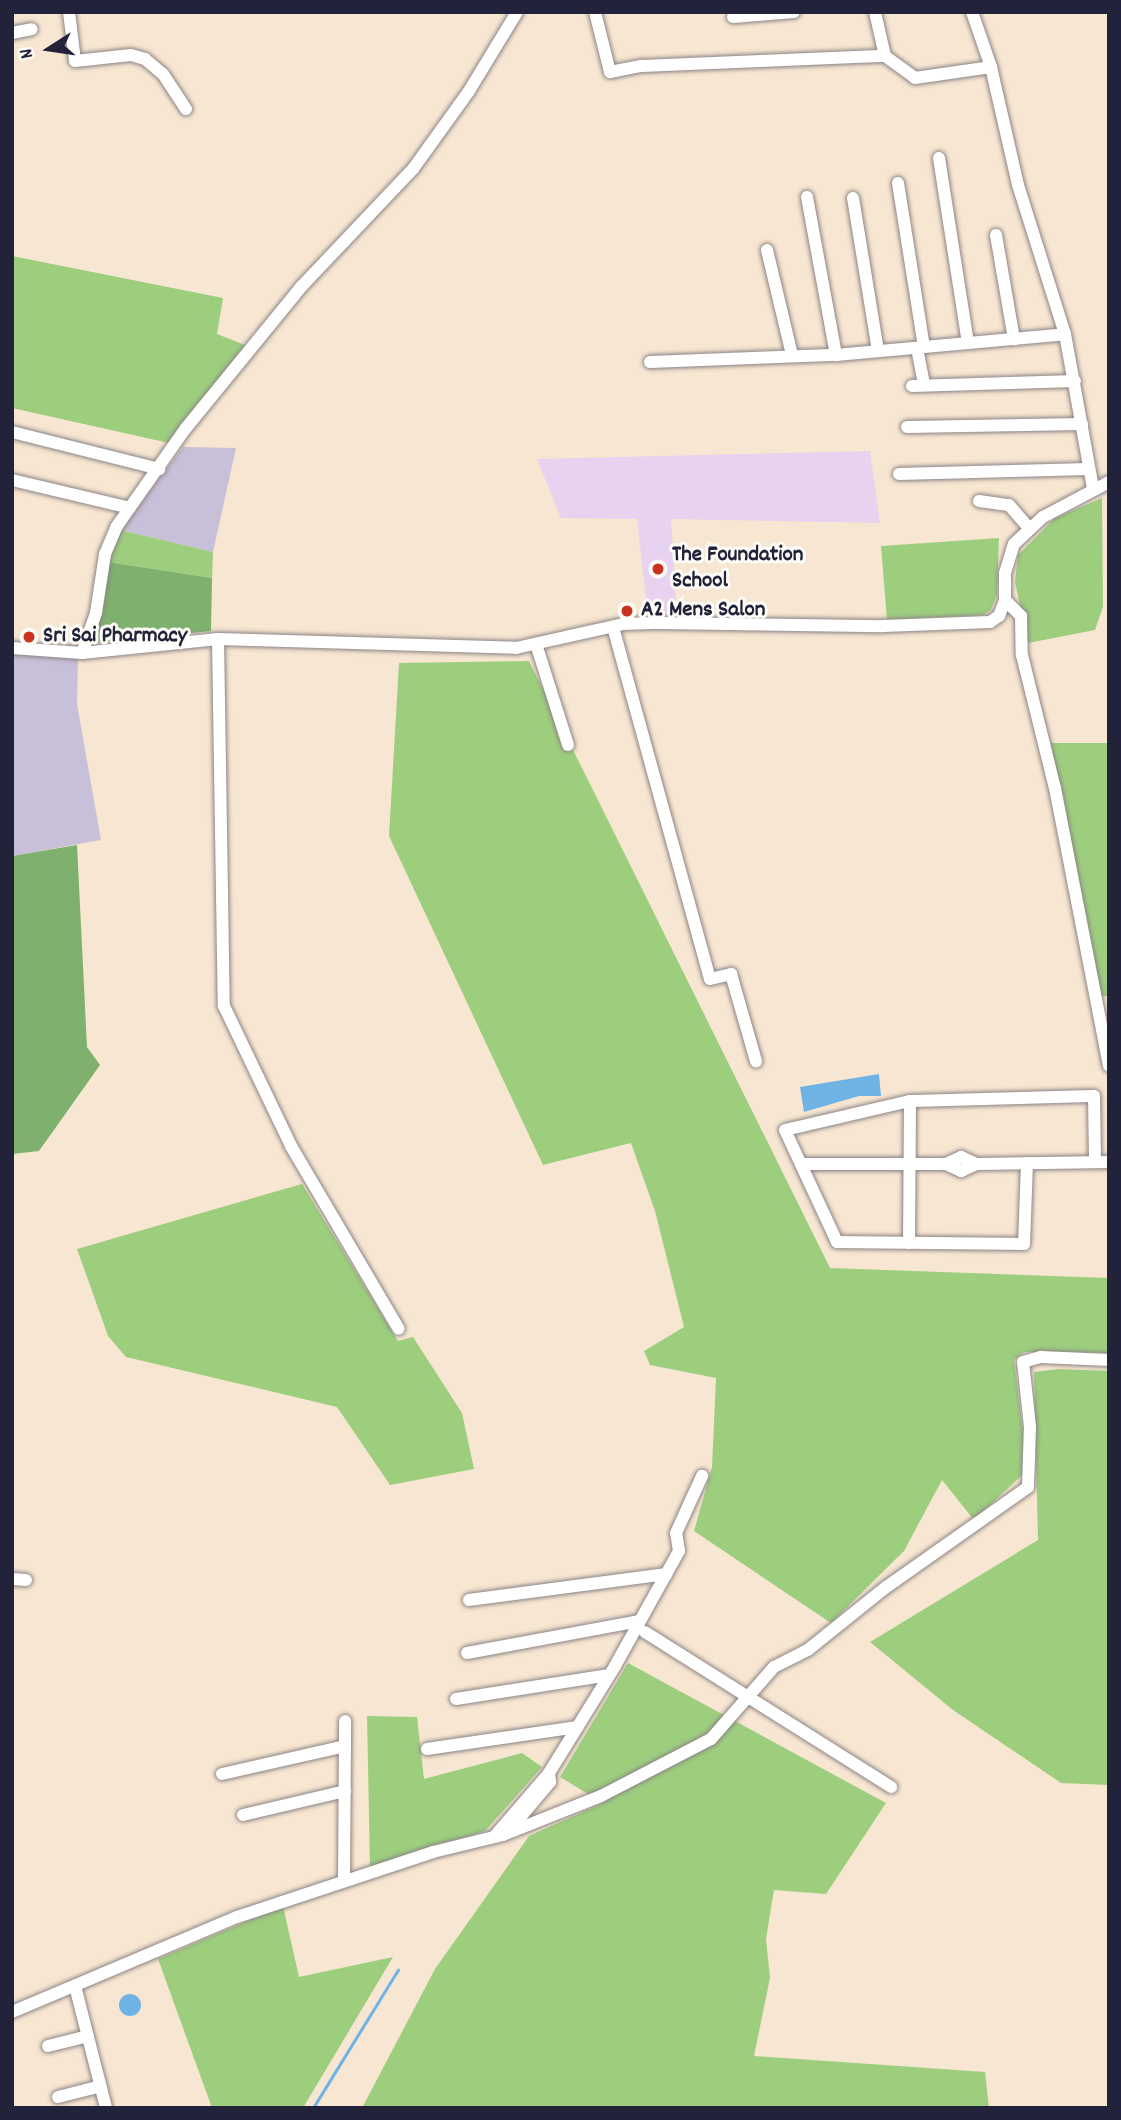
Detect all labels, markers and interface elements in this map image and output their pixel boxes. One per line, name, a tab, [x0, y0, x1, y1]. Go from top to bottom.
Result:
north arrow	[14, 14, 84, 84]
text: N	[14, 46, 42, 61]
place label: The Foundation School	[672, 542, 803, 596]
marker: The Foundation School	[650, 561, 666, 577]
place label: A2 Mens Salon	[641, 597, 765, 625]
marker: A2 Mens Salon	[619, 603, 635, 619]
place label: Sri Sai Pharmacy	[43, 623, 187, 651]
marker: Sri Sai Pharmacy	[21, 629, 37, 645]

